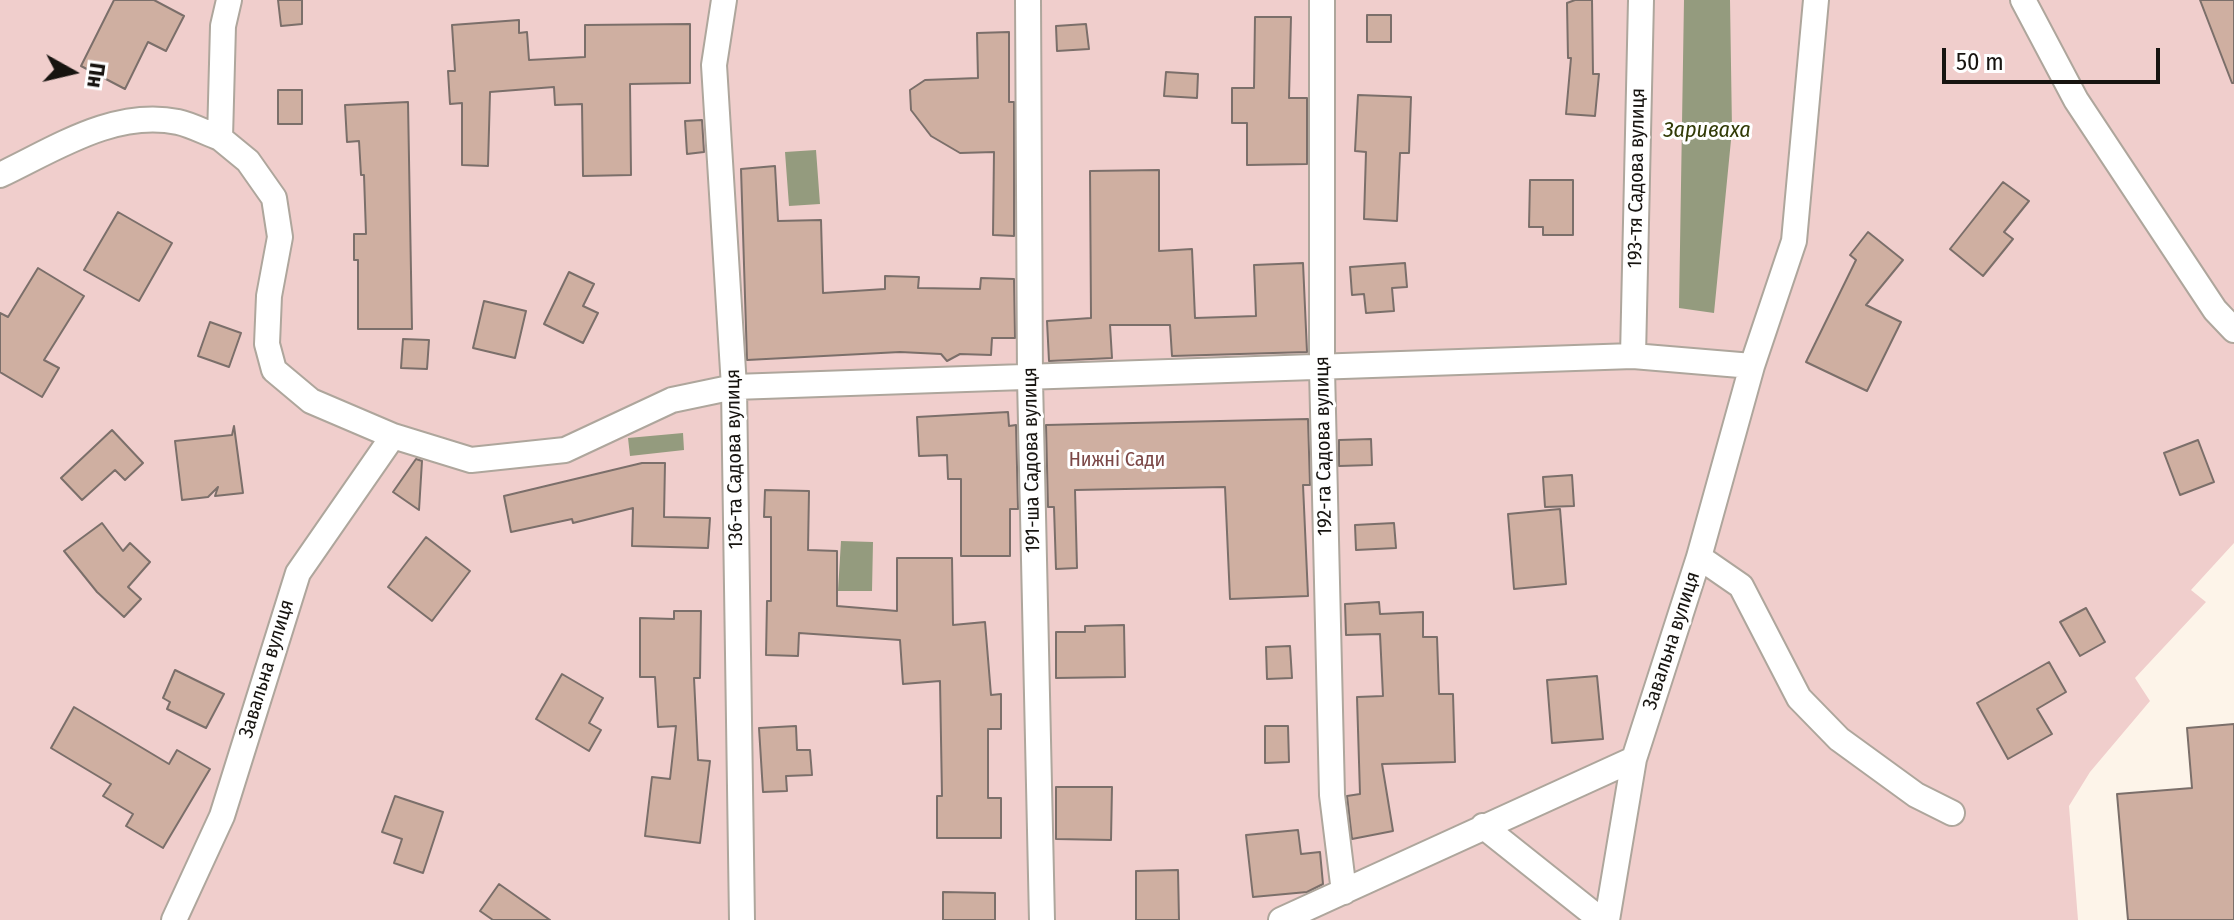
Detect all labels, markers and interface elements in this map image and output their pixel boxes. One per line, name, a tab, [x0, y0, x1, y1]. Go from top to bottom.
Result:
north arrow	[32, 32, 112, 112]
scale bar	[1946, 32, 2164, 82]
text: 50 m	[1956, 48, 2004, 76]
text: Пн	[81, 61, 111, 90]
street label: 193-тя Садова вулиця	[1623, 88, 1651, 268]
water label: Зариваха	[1663, 118, 1751, 144]
street label: 192-га Садова вулиця	[1310, 356, 1338, 536]
street label: 191-ша Садова вулиця	[1018, 367, 1046, 553]
street label: 136-та Садова вулиця	[721, 369, 749, 549]
park label: Нижні Сади	[1069, 448, 1165, 472]
street label: Завальна вулиця	[1638, 569, 1706, 713]
street label: Завальна вулиця	[235, 597, 299, 741]

